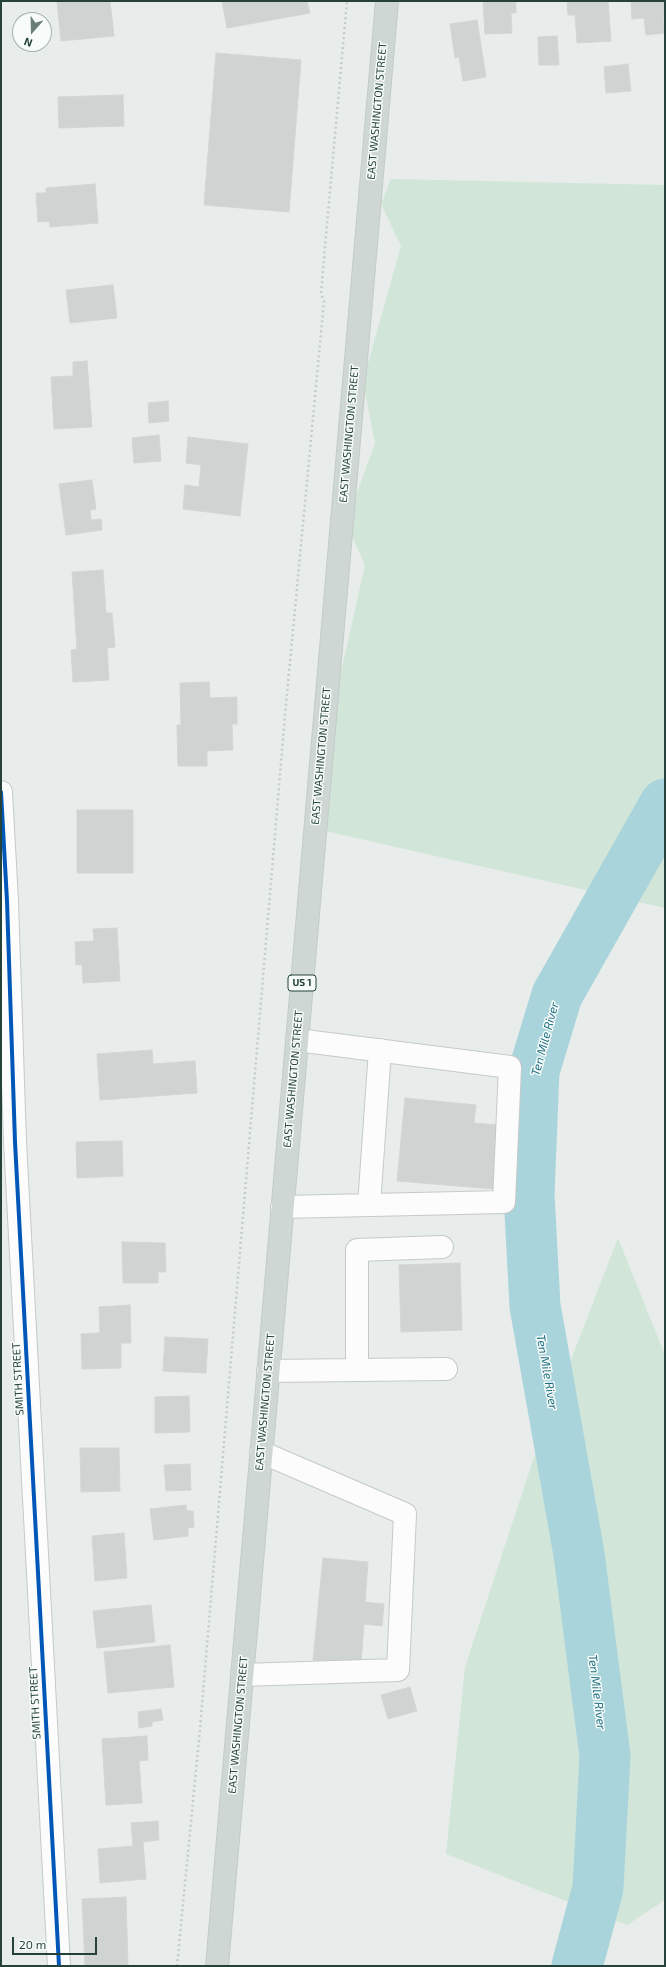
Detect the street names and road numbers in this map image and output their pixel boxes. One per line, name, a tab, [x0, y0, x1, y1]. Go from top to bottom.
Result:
street label: EAST WASHINGTON STREET	[364, 42, 390, 180]
street label: EAST WASHINGTON STREET	[336, 365, 362, 503]
street label: EAST WASHINGTON STREET	[308, 687, 334, 825]
road number: US 1	[288, 975, 316, 991]
street label: EAST WASHINGTON STREET	[280, 1010, 306, 1148]
street label: EAST WASHINGTON STREET	[252, 1333, 278, 1471]
street label: SMITH STREET	[9, 1342, 27, 1416]
street label: EAST WASHINGTON STREET	[225, 1656, 251, 1794]
street label: SMITH STREET	[26, 1666, 44, 1740]

